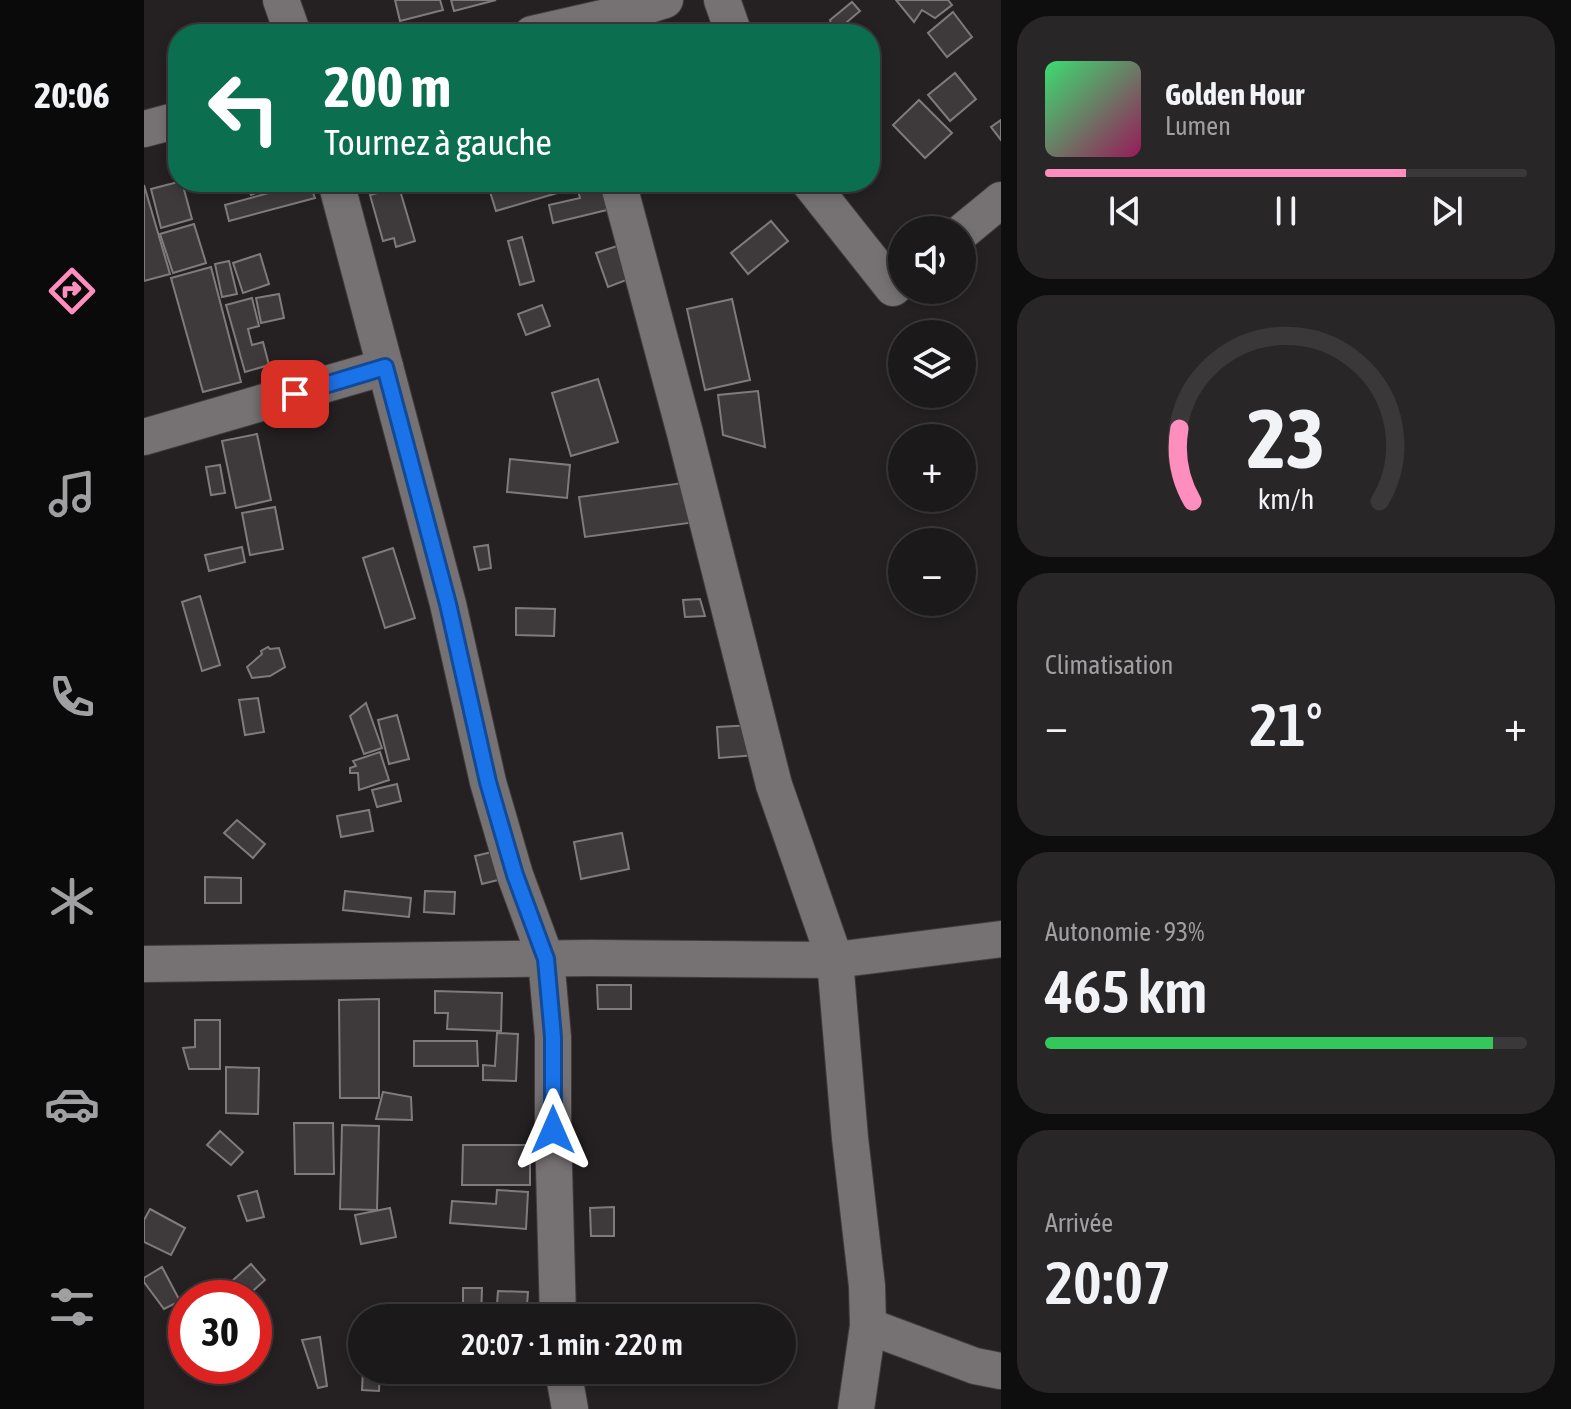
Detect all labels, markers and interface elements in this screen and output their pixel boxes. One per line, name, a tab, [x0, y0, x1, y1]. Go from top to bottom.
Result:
text: 200 m	[324, 55, 451, 119]
icon: left	[192, 56, 296, 160]
text: 20:06	[34, 74, 110, 116]
text: Golden Hour	[1165, 77, 1304, 111]
text: Lumen	[1165, 111, 1231, 141]
text: Tournez à gauche	[324, 121, 552, 163]
icon: previous	[1103, 189, 1147, 233]
icon: pause	[1264, 189, 1308, 233]
icon: next	[1425, 189, 1469, 233]
map controls	[888, 216, 976, 616]
button: sound	[888, 216, 976, 304]
icon: directions	[44, 263, 100, 319]
button: layers	[888, 320, 976, 408]
pin	[261, 360, 329, 428]
icon: arrive	[273, 372, 317, 416]
text: 23	[1247, 389, 1325, 485]
button: +	[888, 424, 976, 512]
icon: music	[44, 466, 100, 522]
text: km/h	[1258, 482, 1314, 515]
button: −	[888, 528, 976, 616]
text: Climatisation	[1045, 650, 1173, 680]
icon: phone	[44, 669, 100, 725]
text: 21°	[1250, 690, 1322, 759]
text: −	[1045, 700, 1068, 750]
text: +	[1504, 700, 1527, 750]
icon: climate	[44, 873, 100, 929]
text: Autonomie · 93%	[1045, 917, 1204, 947]
text: 465 km	[1045, 957, 1207, 1026]
icon: car	[44, 1076, 100, 1132]
position arrow	[511, 1088, 595, 1172]
text: Arrivée	[1045, 1208, 1113, 1238]
text: 20:07	[1045, 1248, 1171, 1317]
icon: filters	[44, 1279, 100, 1335]
speed limit sign: 30	[168, 1280, 272, 1384]
text: 20:07 · 1 min · 220 m	[461, 1327, 683, 1361]

